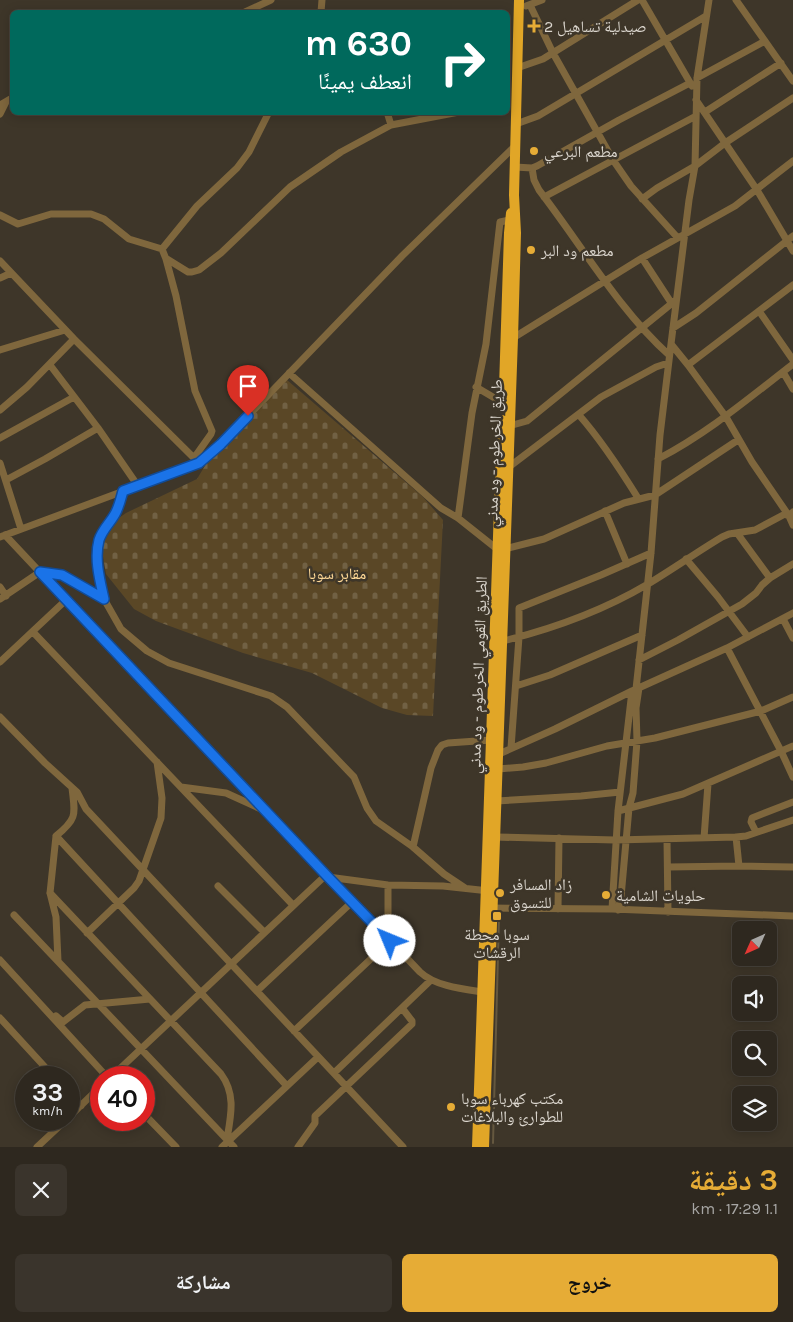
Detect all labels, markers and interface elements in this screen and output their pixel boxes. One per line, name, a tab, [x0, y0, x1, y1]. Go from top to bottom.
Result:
place label: صيدلية تساهيل 2	[544, 17, 647, 37]
marker: صيدلية تساهيل 2	[528, 20, 540, 32]
text: 630 m	[305, 23, 412, 64]
icon: right	[430, 30, 495, 95]
text: انعطف يمينًا	[318, 69, 412, 95]
place label: مطعم البرعي	[544, 142, 618, 164]
marker: مطعم البرعي	[528, 145, 540, 157]
place label: مطعم ود البر	[540, 241, 613, 261]
marker: مطعم ود البر	[525, 244, 537, 256]
pin	[227, 365, 269, 416]
icon: arrive	[234, 372, 262, 400]
street label: طريق الخرطوم - ود مدني	[482, 379, 509, 527]
park label: مقابر سوبا	[308, 564, 366, 583]
street label: الطريق القومي الخرطوم - ود مدني	[465, 576, 494, 774]
place label: زاد المسافر للتسوق	[509, 875, 572, 913]
place label: حلويات الشامية	[616, 886, 705, 905]
marker: زاد المسافر للتسوق	[494, 887, 506, 899]
marker: حلويات الشامية	[600, 889, 612, 901]
marker: سوبا محطة الرقشات	[491, 910, 503, 922]
position arrow	[363, 914, 415, 966]
north arrow	[732, 921, 778, 966]
map controls	[732, 921, 777, 1131]
place label: سوبا محطة الرقشات	[464, 925, 530, 962]
button: sound	[732, 976, 777, 1021]
button: search	[732, 1031, 777, 1076]
speed limit sign: 40	[90, 1066, 155, 1131]
text: 33	[32, 1078, 63, 1107]
button: layers	[732, 1086, 777, 1131]
place label: مكتب كهرباء سوبا للطوارئ والبلاغات	[461, 1089, 563, 1127]
marker: مكتب كهرباء سوبا للطوارئ والبلاغات	[445, 1101, 457, 1113]
text: km/h	[32, 1104, 63, 1118]
text: 3 دقيقة	[689, 1162, 778, 1198]
button: close	[15, 1164, 67, 1216]
text: 1.1 km · 17:29	[691, 1199, 778, 1218]
button: مشاركة	[15, 1254, 392, 1312]
button: خروج	[402, 1254, 778, 1312]

